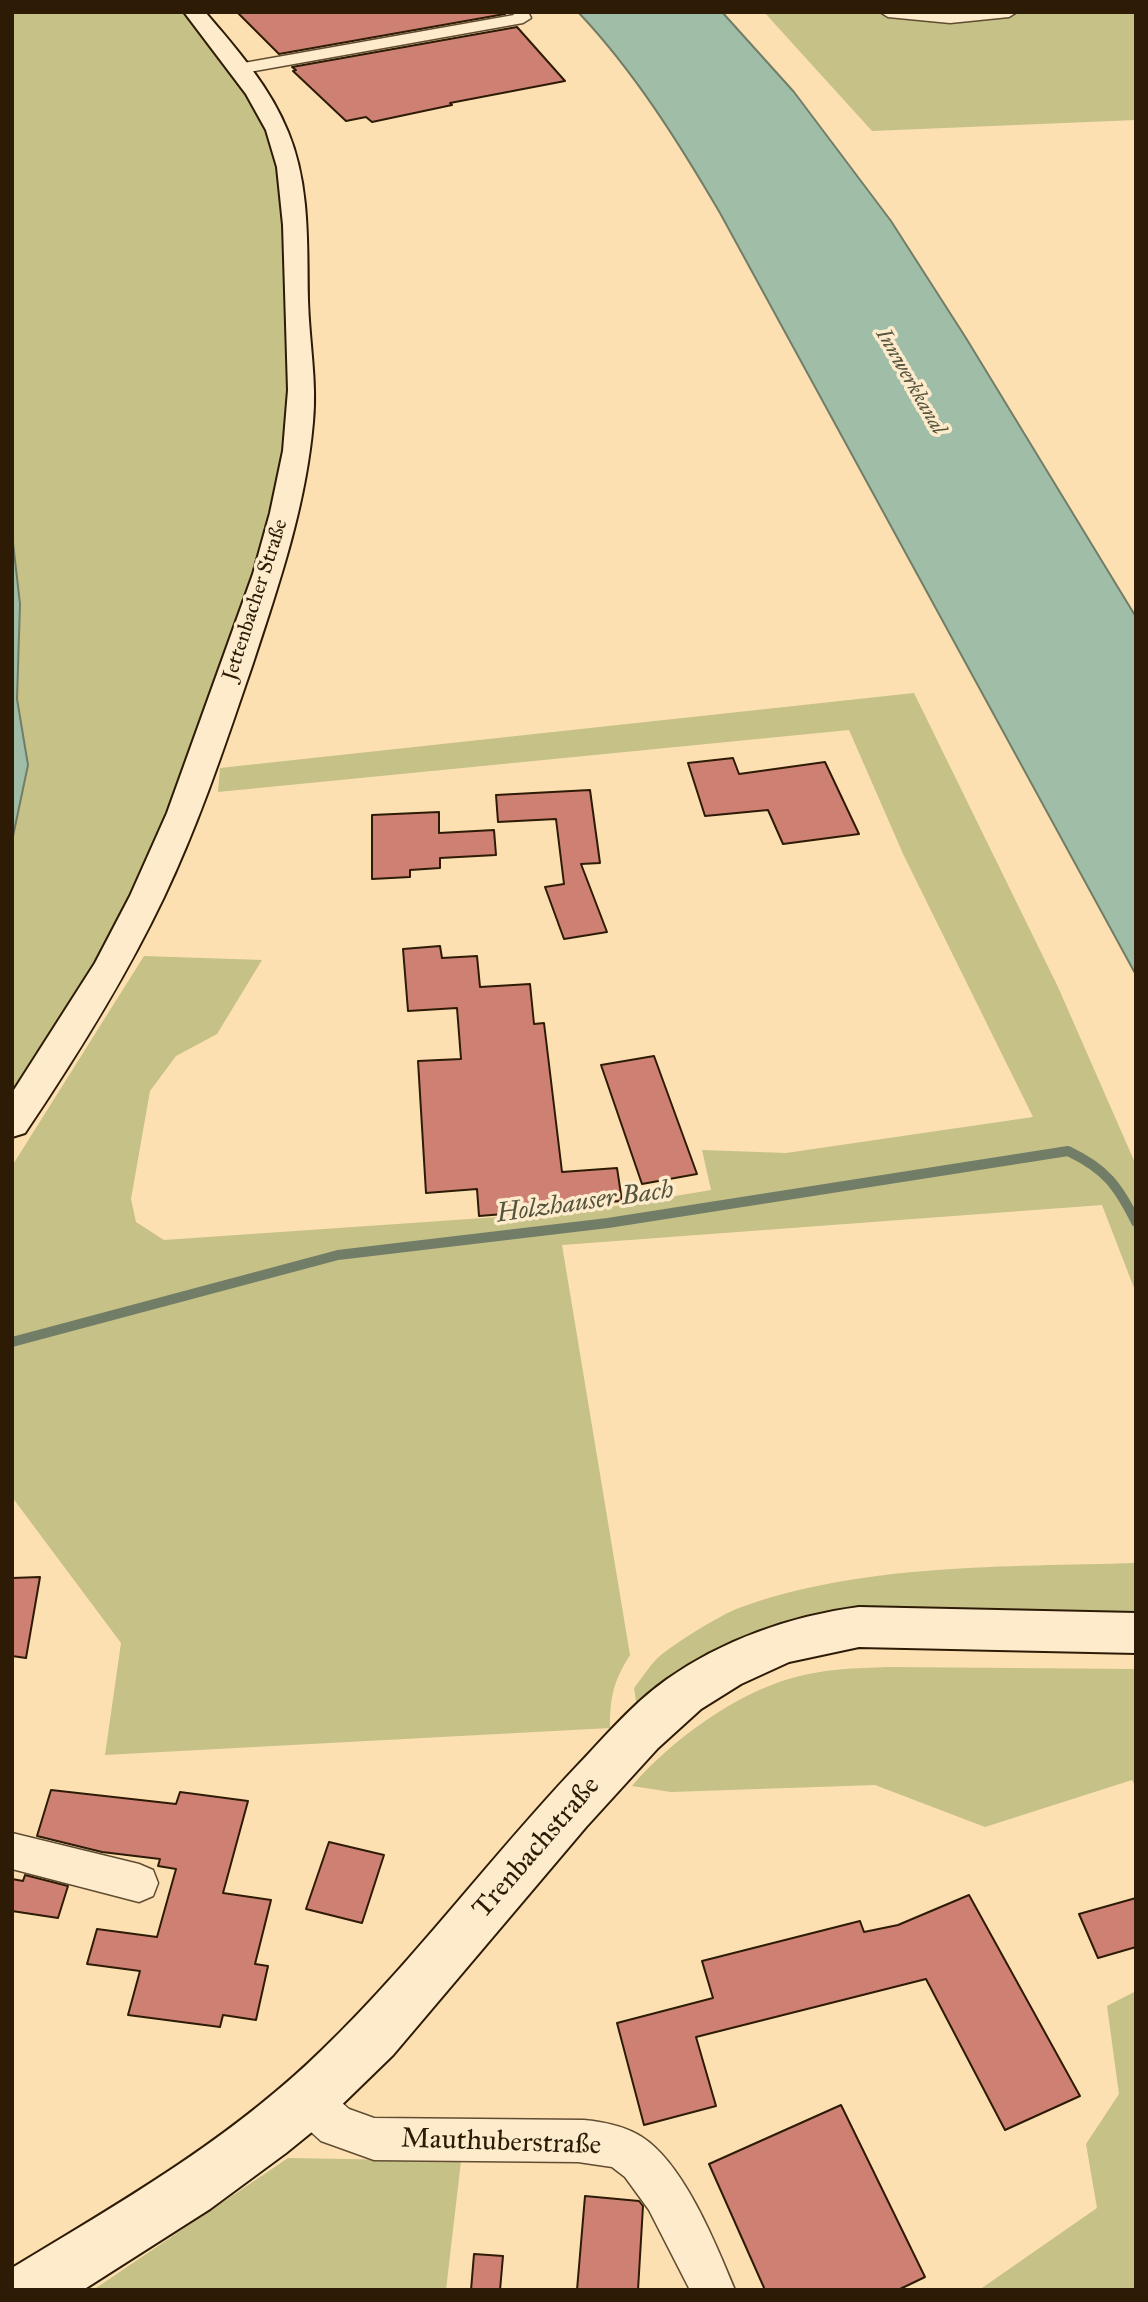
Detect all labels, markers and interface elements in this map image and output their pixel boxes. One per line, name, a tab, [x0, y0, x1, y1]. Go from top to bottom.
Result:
water label: Innwerkkanal	[870, 325, 950, 439]
street label: Jettenbacher Straße	[218, 516, 294, 684]
water label: Holzhauser Bach	[494, 1175, 676, 1231]
street label: Trenbachstraße	[466, 1770, 608, 1926]
street label: Mauthuberstraße	[400, 2123, 602, 2163]

